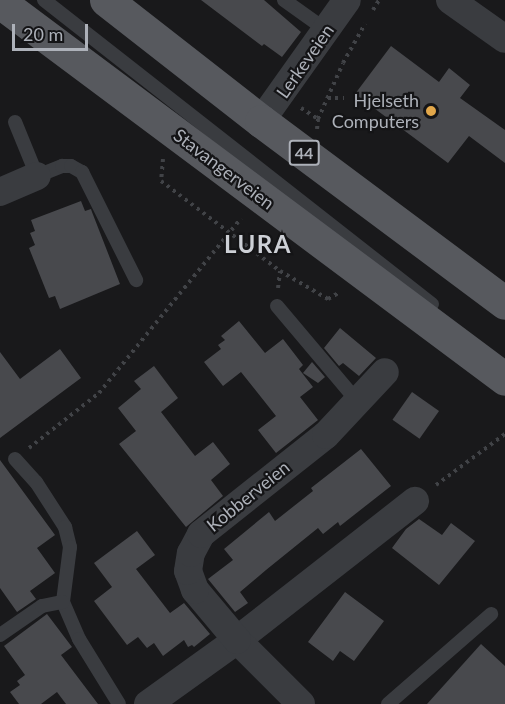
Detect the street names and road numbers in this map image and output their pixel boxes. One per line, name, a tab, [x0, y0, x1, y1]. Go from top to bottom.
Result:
street label: Lerkeveien	[272, 20, 338, 102]
street label: Stavangerveien	[169, 124, 279, 214]
road number: 44	[288, 140, 320, 166]
street label: Kobberveien	[202, 456, 294, 536]

